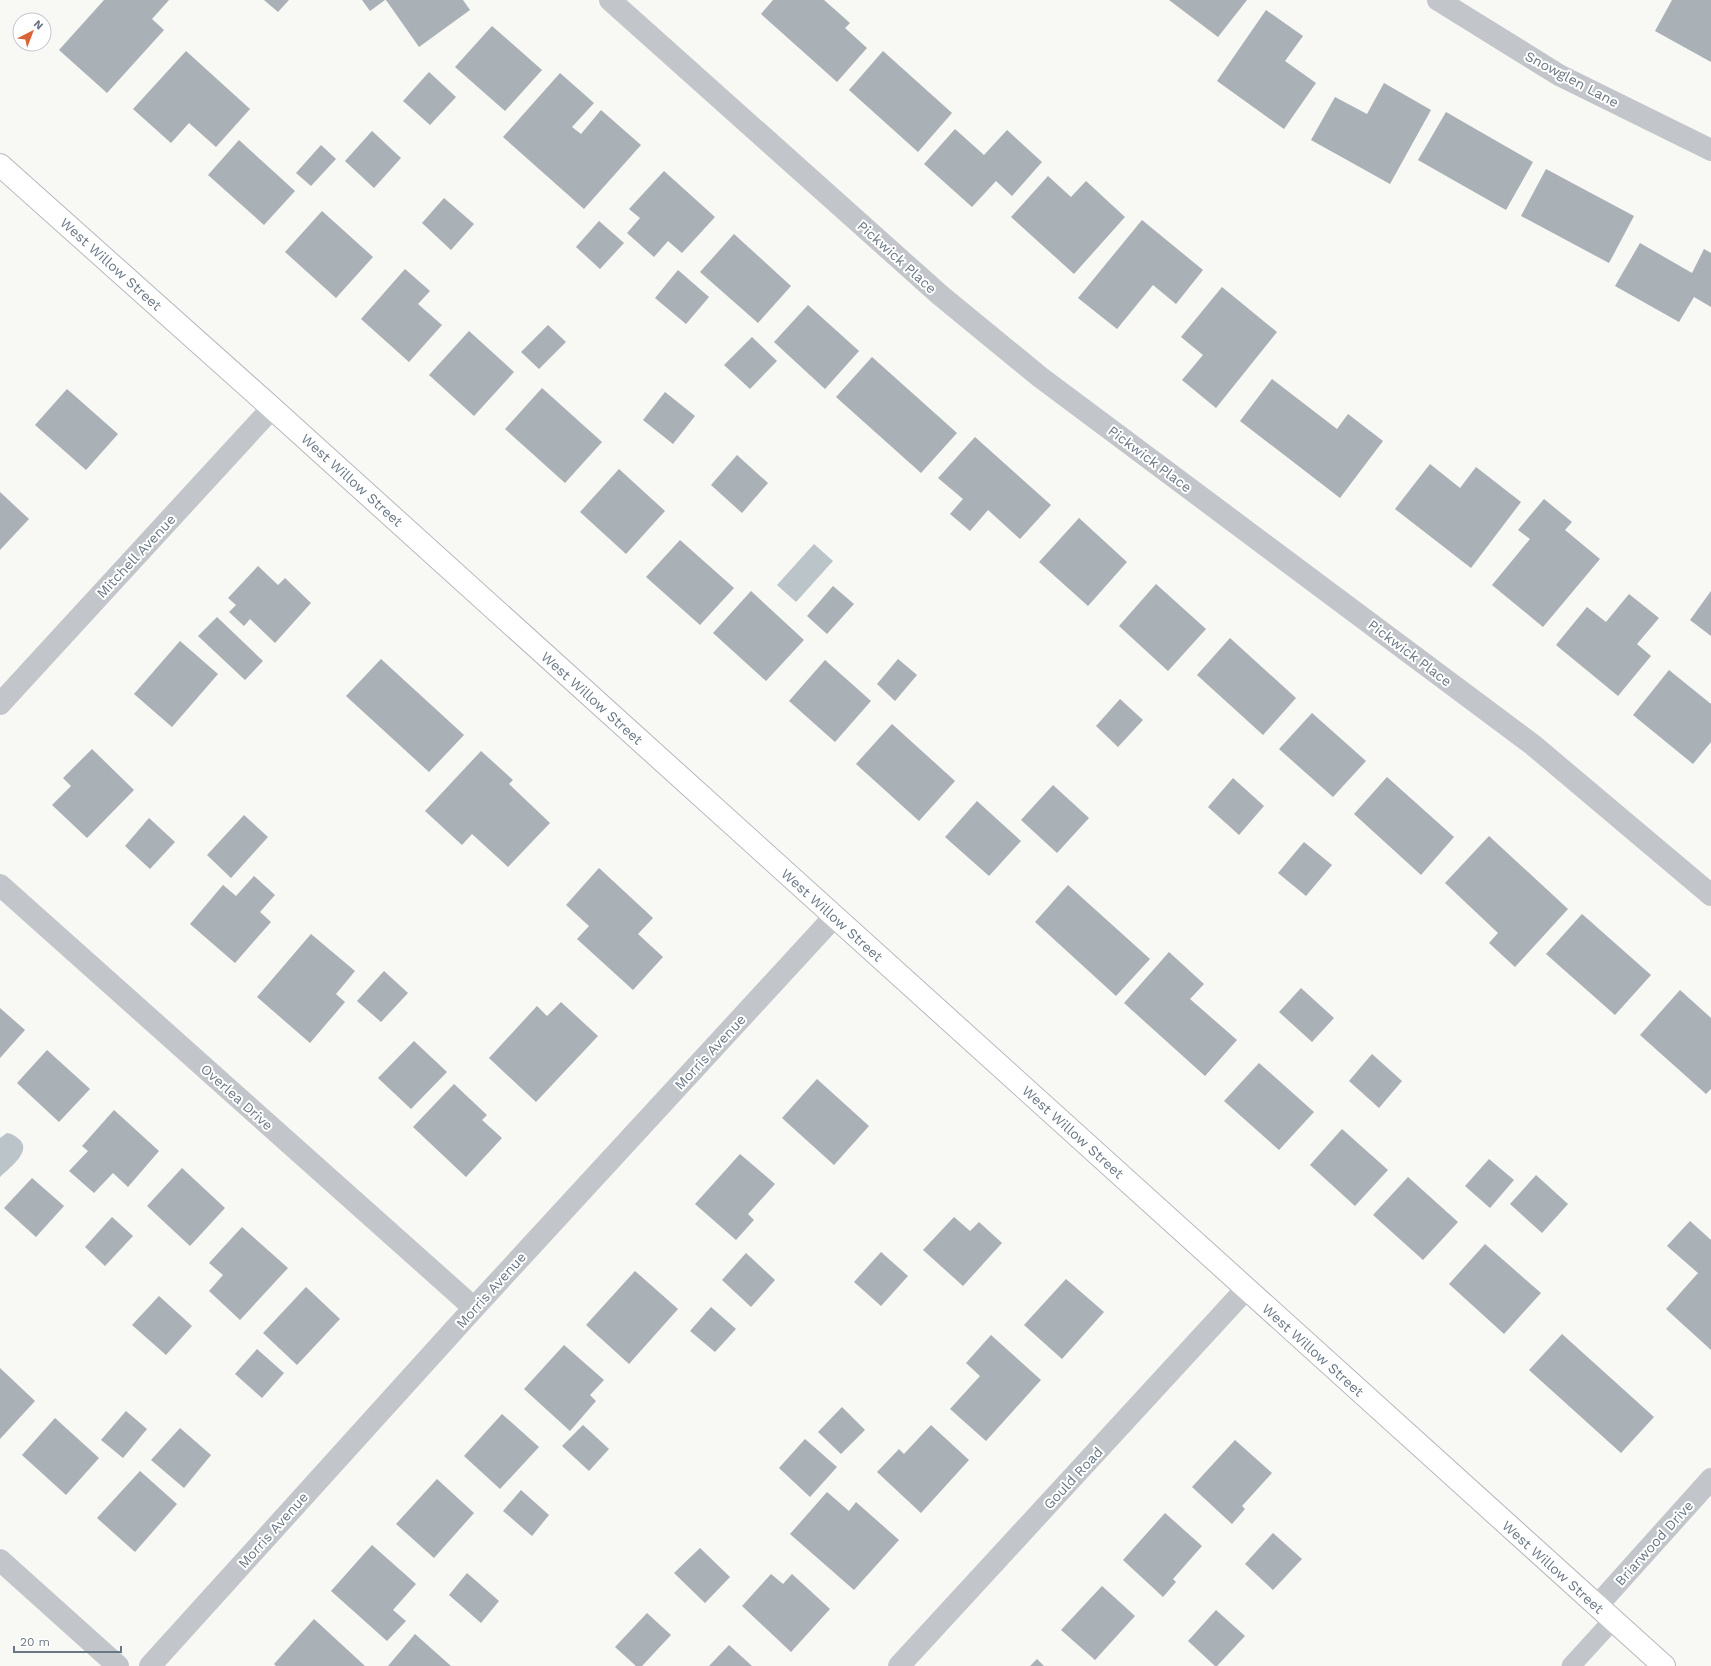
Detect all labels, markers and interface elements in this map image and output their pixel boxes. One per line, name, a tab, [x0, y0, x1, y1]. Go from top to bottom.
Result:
north arrow	[12, 12, 52, 52]
text: N	[31, 17, 46, 32]
street label: Snowglen Lane	[1523, 48, 1621, 110]
street label: West Willow Street	[57, 214, 165, 314]
street label: Pickwick Place	[854, 217, 940, 297]
street label: Pickwick Place	[1105, 422, 1195, 496]
street label: West Willow Street	[298, 430, 406, 530]
street label: Mitchell Avenue	[93, 511, 179, 601]
street label: Pickwick Place	[1365, 616, 1455, 690]
street label: West Willow Street	[538, 648, 646, 748]
street label: West Willow Street	[778, 865, 886, 965]
street label: Morris Avenue	[671, 1011, 749, 1093]
street label: Overlea Drive	[198, 1061, 276, 1133]
street label: West Willow Street	[1019, 1082, 1127, 1182]
street label: Morris Avenue	[453, 1249, 529, 1331]
street label: West Willow Street	[1259, 1300, 1367, 1400]
street label: Gould Road	[1040, 1444, 1106, 1512]
street label: Morris Avenue	[235, 1489, 311, 1571]
street label: Briarwood Drive	[1612, 1497, 1696, 1589]
street label: West Willow Street	[1499, 1517, 1607, 1617]
scale bar	[14, 1628, 121, 1654]
text: 20 m	[20, 1635, 50, 1649]

